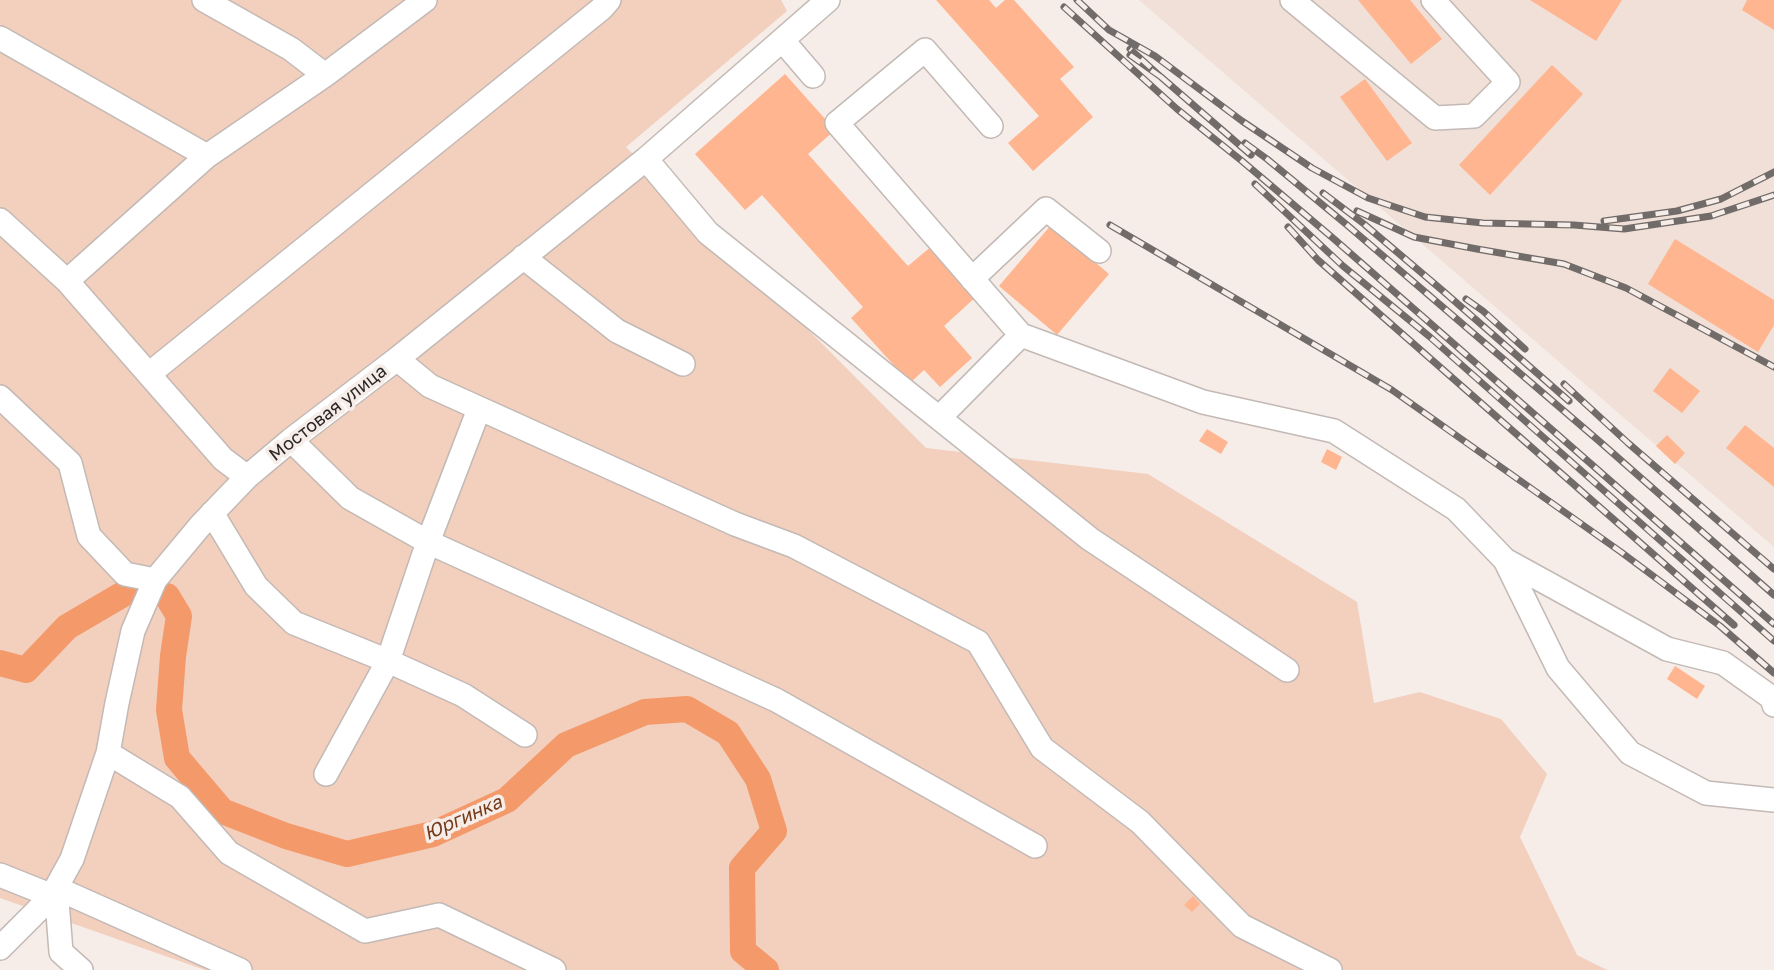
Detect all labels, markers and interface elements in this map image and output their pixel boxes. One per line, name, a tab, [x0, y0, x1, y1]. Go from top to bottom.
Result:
street label: Мостовая улица	[265, 360, 391, 466]
water label: Юргинка	[420, 791, 506, 845]

